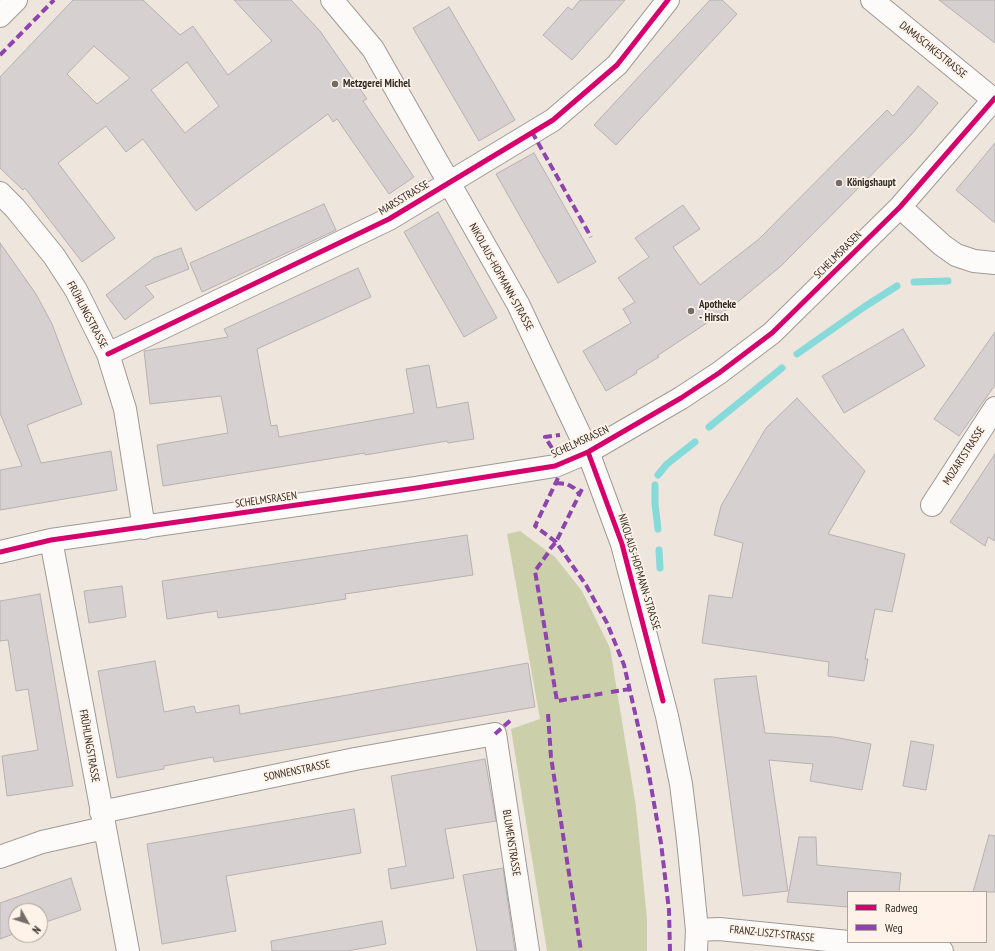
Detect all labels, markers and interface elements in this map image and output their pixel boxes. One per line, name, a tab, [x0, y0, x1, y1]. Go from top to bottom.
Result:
street label: DAMASCHKESTRASSE	[897, 19, 969, 81]
place label: Metzgerei Michel	[343, 77, 411, 91]
marker: Metzgerei Michel	[330, 79, 340, 89]
place label: Königshaupt	[847, 176, 896, 190]
street label: MARSSTRASSE	[377, 178, 431, 218]
marker: Königshaupt	[834, 178, 844, 188]
street label: NIKOLAUS-HOFMANN-STRASSE	[466, 221, 536, 333]
street label: SCHELMSRASEN	[811, 228, 865, 282]
street label: FRÜHLINGSTRASSE	[64, 279, 110, 351]
place label: Apotheke - Hirsch	[699, 298, 736, 324]
marker: Apotheke - Hirsch	[686, 306, 696, 316]
street label: SCHELMSRASEN	[549, 423, 611, 461]
street label: MOZARTSTRASSE	[940, 425, 988, 487]
street label: SCHELMSRASEN	[234, 489, 298, 511]
street label: NIKOLAUS-HOFMANN-STRASSE	[615, 512, 663, 632]
street label: FRÜHLINGSTRASSE	[76, 708, 102, 784]
street label: SONNENSTRASSE	[263, 758, 331, 784]
street label: BLUMENSTRASSE	[499, 809, 523, 877]
legend	[847, 891, 987, 943]
text: Radweg	[885, 900, 918, 915]
north arrow	[8, 903, 48, 943]
text: Weg	[885, 920, 903, 935]
text: N	[29, 923, 44, 937]
street label: FRANZ-LISZT-STRASSE	[729, 923, 815, 945]

